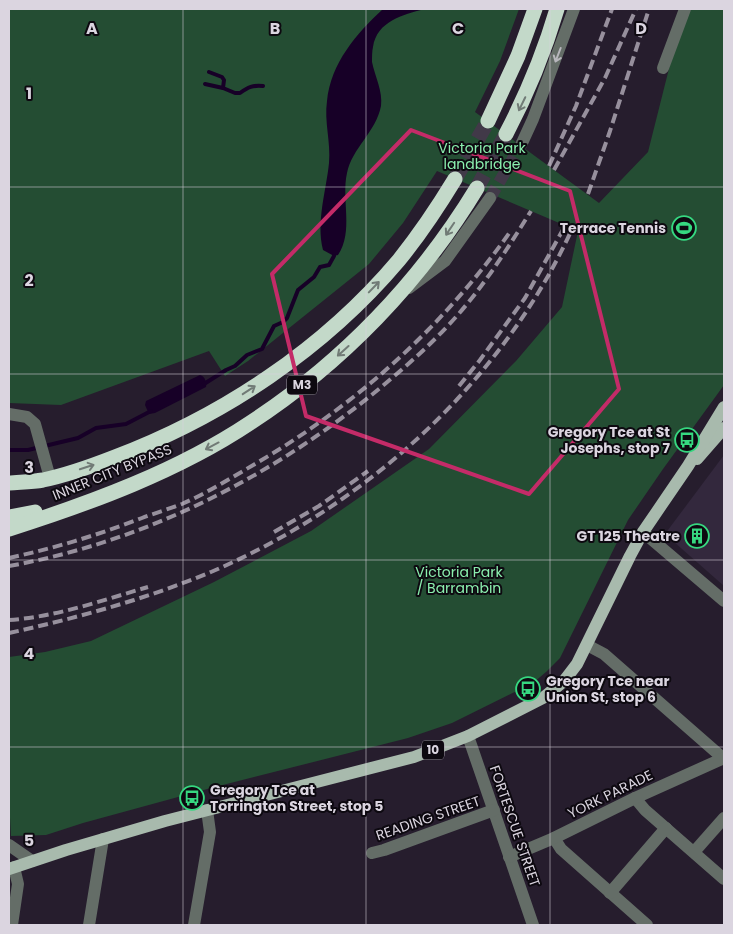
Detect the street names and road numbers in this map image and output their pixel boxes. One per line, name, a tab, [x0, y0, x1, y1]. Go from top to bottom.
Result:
road number: M3	[287, 376, 317, 394]
street label: INNER CITY BYPASS	[49, 439, 175, 505]
road number: 10	[422, 740, 444, 760]
street label: FORTESCUE STREET	[485, 763, 545, 890]
street label: YORK PARADE	[564, 765, 656, 823]
street label: READING STREET	[373, 791, 483, 845]

